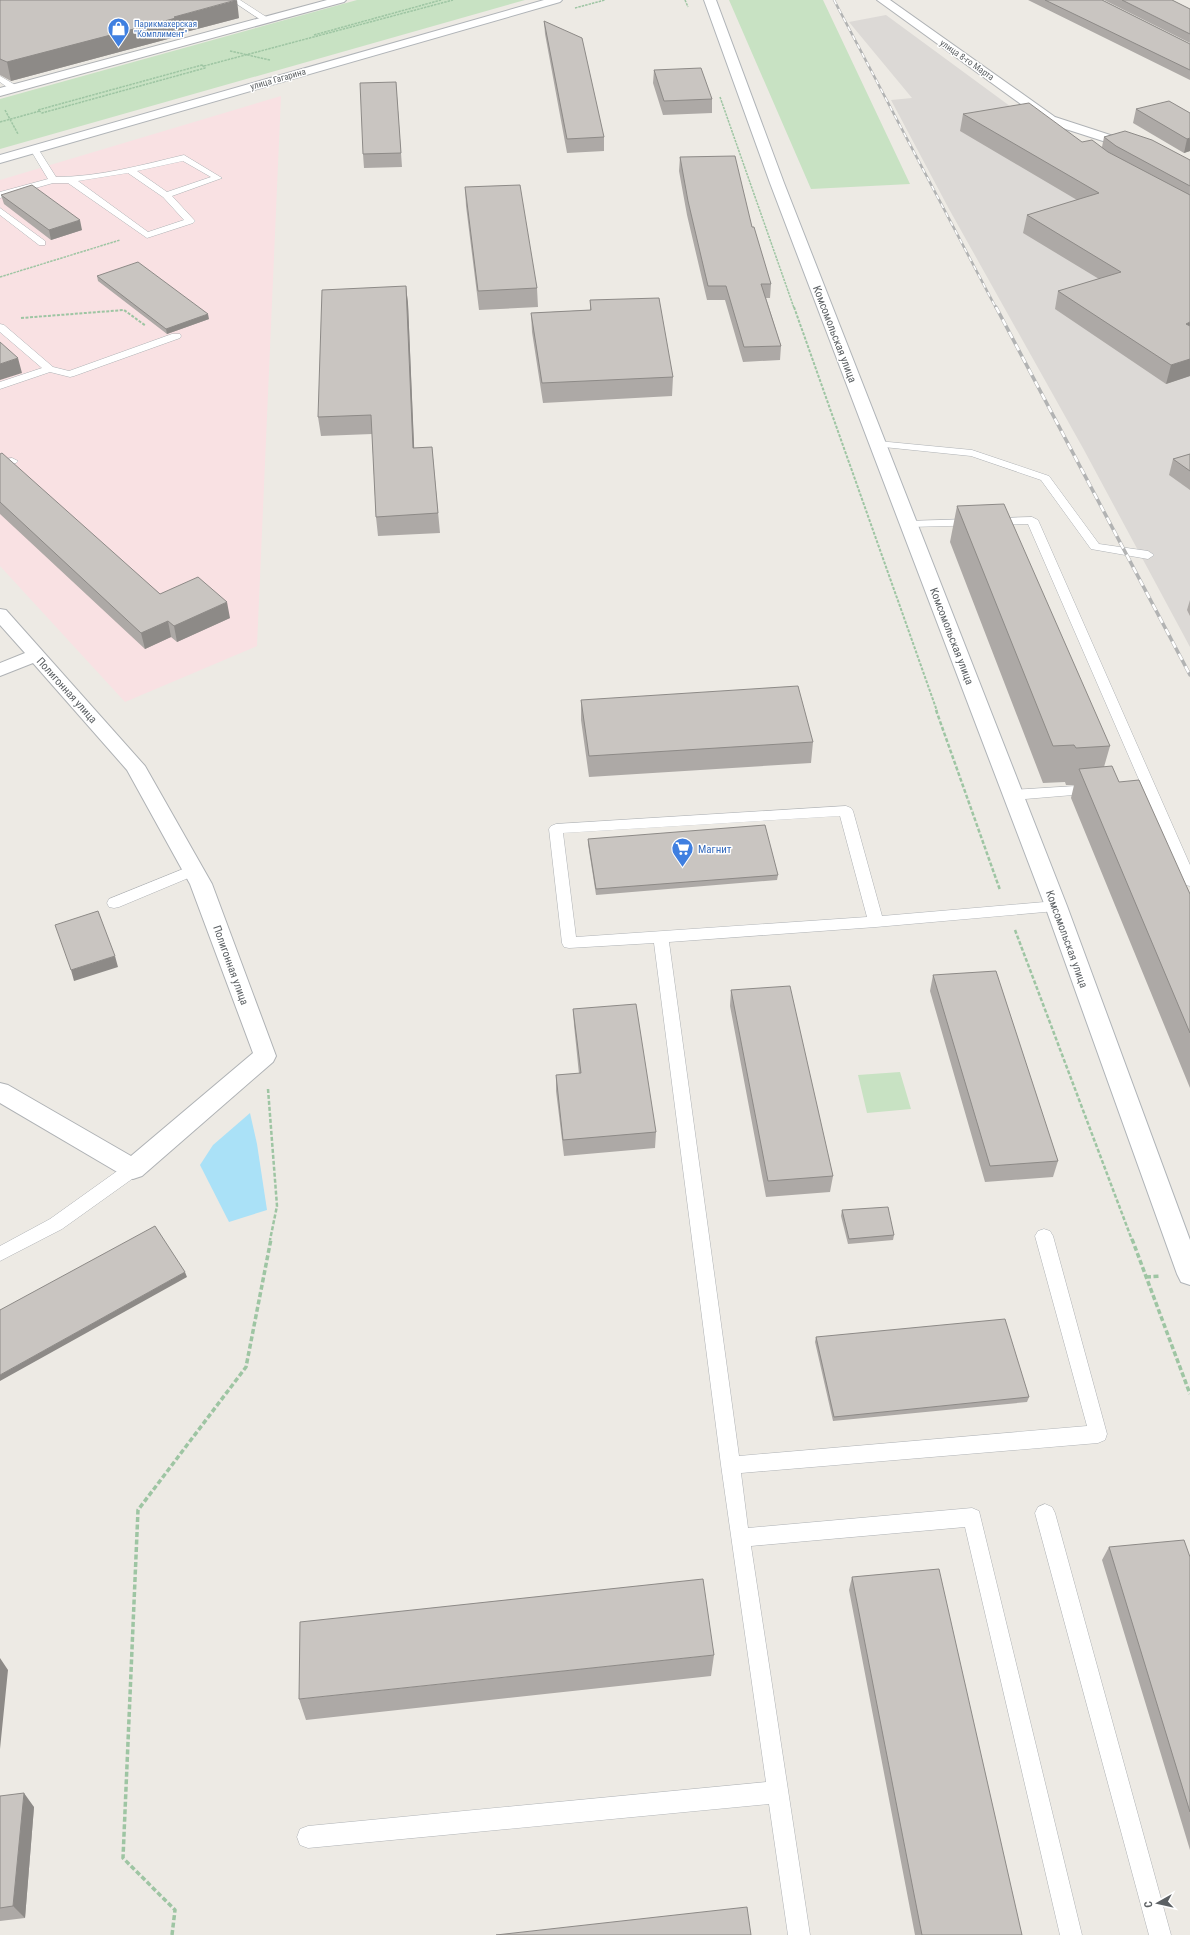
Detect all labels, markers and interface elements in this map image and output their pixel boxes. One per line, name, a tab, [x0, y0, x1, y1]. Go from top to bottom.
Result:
shop icon: Парикмахерская "Комплимент"	[106, 16, 132, 49]
place label: Парикмахерская "Комплимент"	[134, 19, 197, 39]
street label: улица 8-го Марта	[938, 38, 996, 82]
street label: улица Гагарина	[249, 66, 307, 92]
street label: Комсомольская улица	[810, 284, 859, 384]
street label: Комсомольская улица	[927, 586, 976, 686]
street label: Полигонная улица	[34, 655, 100, 726]
supermarket icon: Магнит	[670, 836, 696, 869]
place label: Магнит	[698, 843, 732, 856]
street label: Комсомольская улица	[1043, 889, 1090, 990]
street label: Полигонная улица	[210, 924, 251, 1007]
north arrow	[1138, 1883, 1178, 1923]
text: С	[1142, 1900, 1155, 1908]

